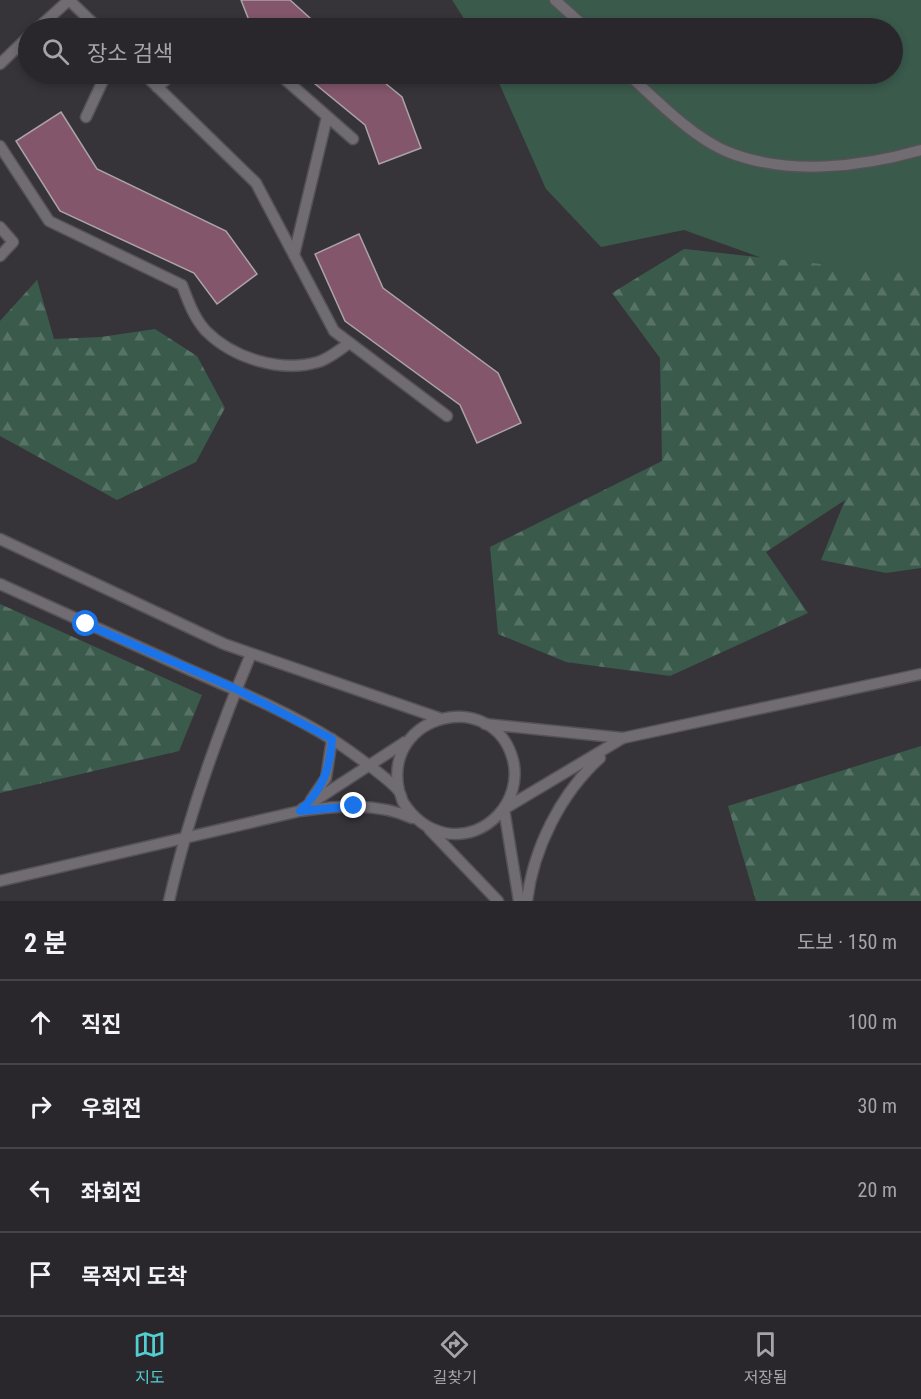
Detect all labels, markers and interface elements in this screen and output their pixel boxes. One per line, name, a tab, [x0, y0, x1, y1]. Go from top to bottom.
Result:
search box	[18, 18, 903, 84]
icon: search	[39, 35, 72, 68]
text: 장소 검색	[87, 41, 173, 66]
route start	[72, 610, 98, 636]
route end	[340, 792, 366, 818]
text: 2 분	[24, 928, 67, 958]
text: 도보 · 150 m	[797, 930, 897, 954]
icon: ahead	[24, 1006, 57, 1039]
text: 100 m	[848, 1010, 897, 1034]
text: 직진	[81, 1012, 121, 1037]
icon: right	[24, 1090, 57, 1123]
text: 30 m	[858, 1094, 897, 1118]
text: 우회전	[81, 1096, 142, 1121]
icon: left	[24, 1174, 57, 1207]
text: 20 m	[858, 1178, 897, 1202]
text: 좌회전	[81, 1180, 142, 1205]
icon: arrive	[24, 1258, 57, 1291]
text: 목적지 도착	[81, 1264, 187, 1289]
tab: 지도	[133, 1328, 166, 1388]
tab: 길찾기	[433, 1328, 477, 1388]
tab: 저장됨	[744, 1328, 788, 1388]

